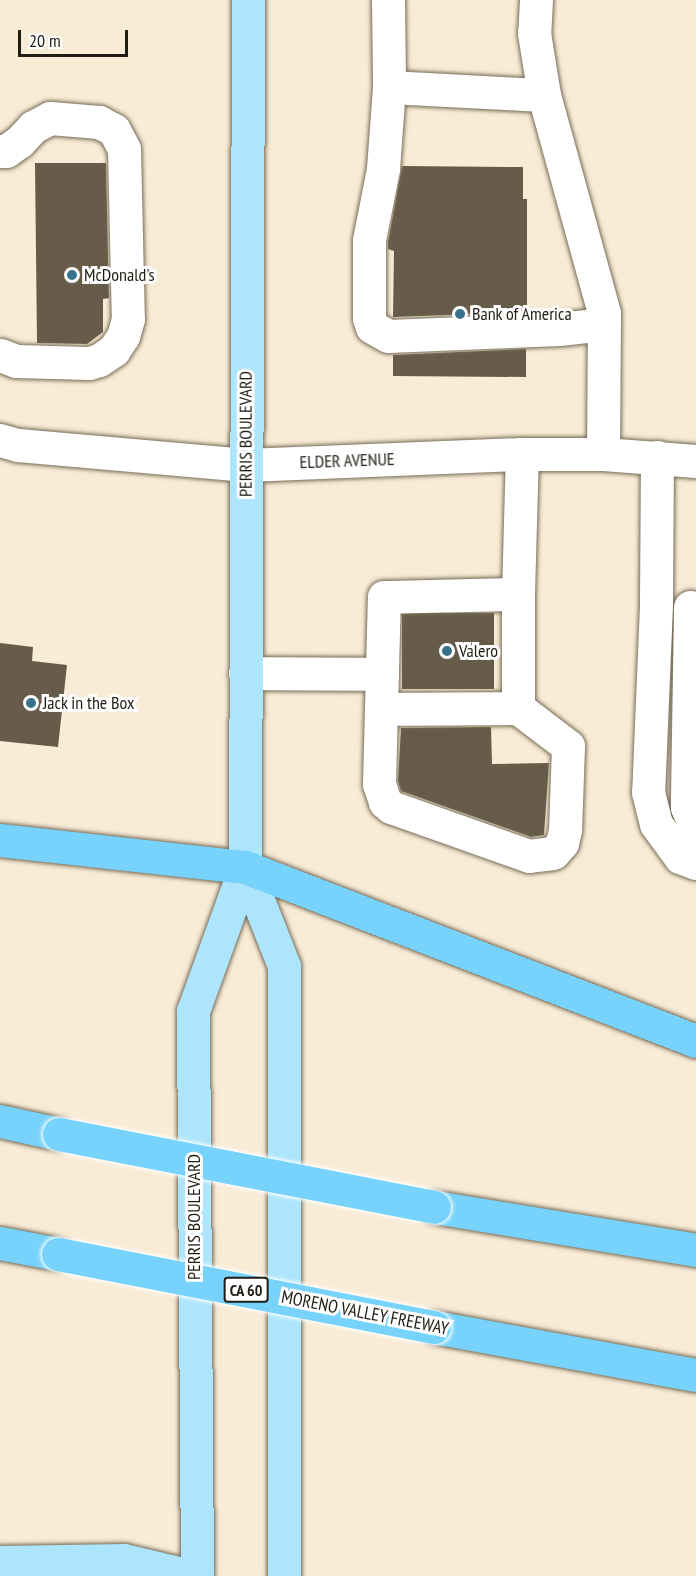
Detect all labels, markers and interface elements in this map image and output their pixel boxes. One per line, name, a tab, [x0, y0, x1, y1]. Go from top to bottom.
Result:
scale bar	[21, 18, 130, 56]
text: 20 m	[29, 29, 61, 52]
place label: McDonald's	[84, 264, 155, 286]
marker: McDonald's	[65, 268, 79, 282]
place label: Bank of America	[472, 303, 573, 325]
marker: Bank of America	[453, 307, 467, 321]
street label: PERRIS BOULEVARD	[235, 371, 257, 497]
street label: ELDER AVENUE	[299, 449, 395, 473]
place label: Valero	[459, 640, 498, 662]
marker: Valero	[440, 644, 454, 658]
place label: Jack in the Box	[43, 692, 135, 714]
marker: Jack in the Box	[24, 696, 38, 710]
street label: PERRIS BOULEVARD	[183, 1154, 205, 1280]
road number: CA 60	[222, 1277, 270, 1303]
street label: MORENO VALLEY FREEWAY	[279, 1286, 451, 1340]

